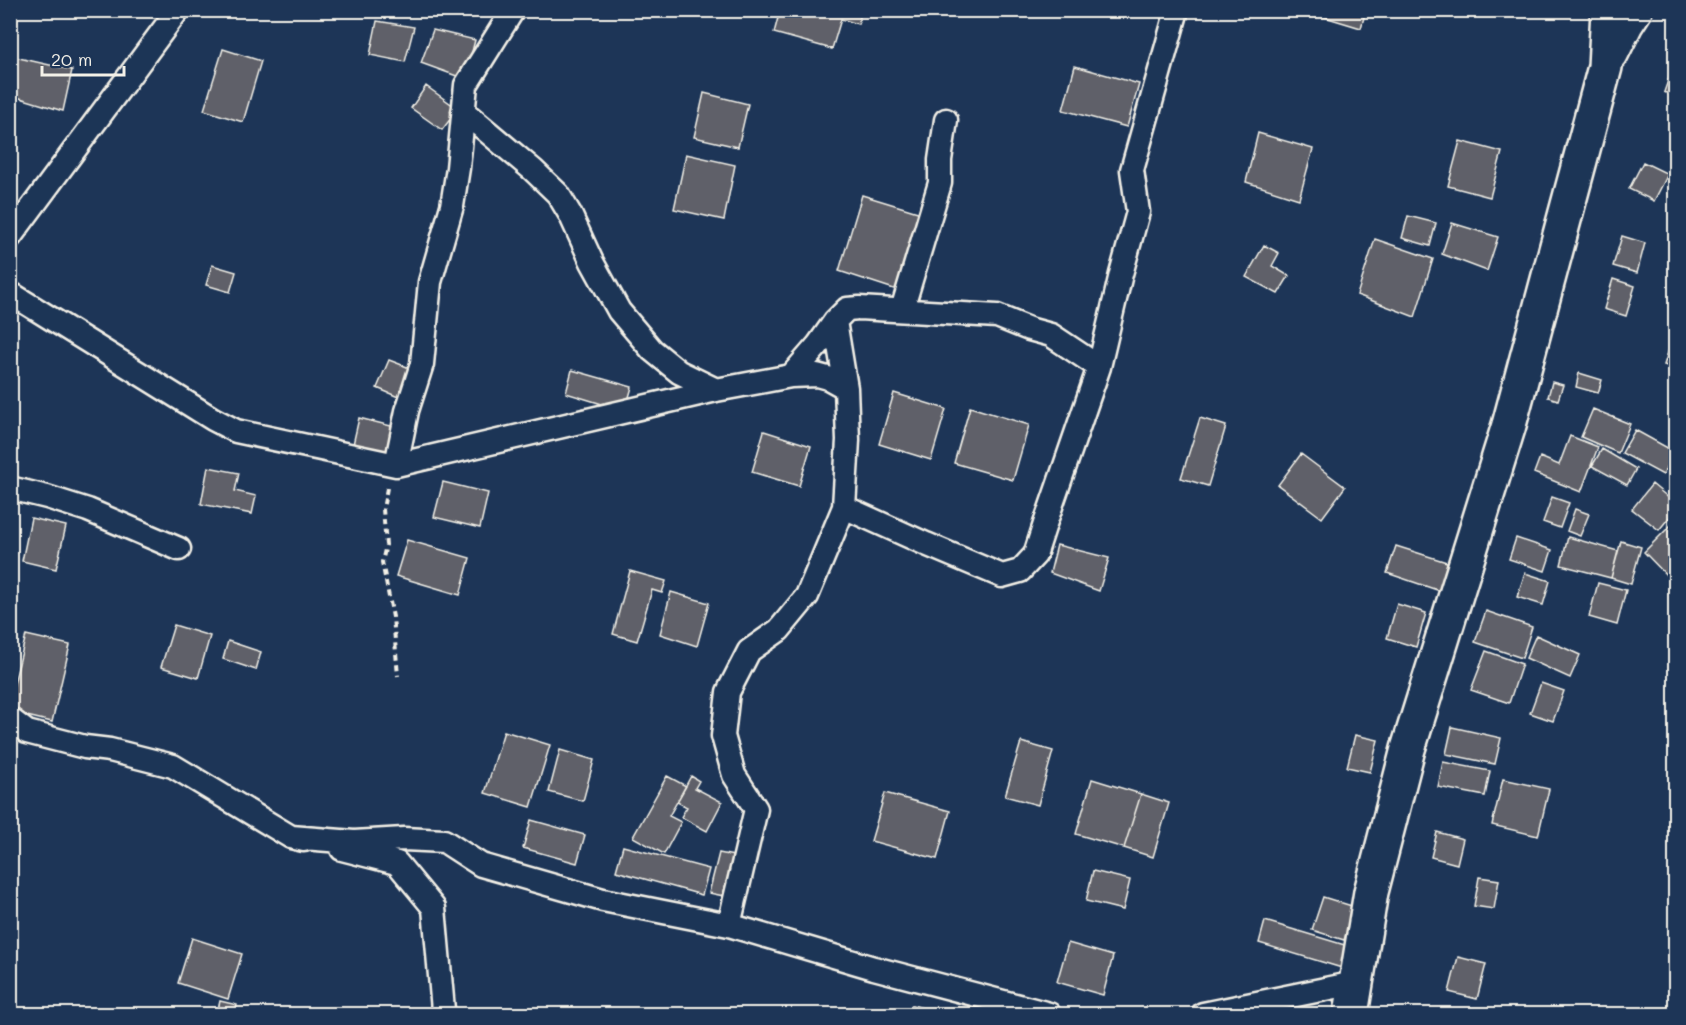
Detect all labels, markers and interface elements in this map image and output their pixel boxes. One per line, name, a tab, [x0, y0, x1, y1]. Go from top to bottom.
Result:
scale bar	[42, 39, 124, 77]
text: 20 m	[51, 47, 92, 71]

